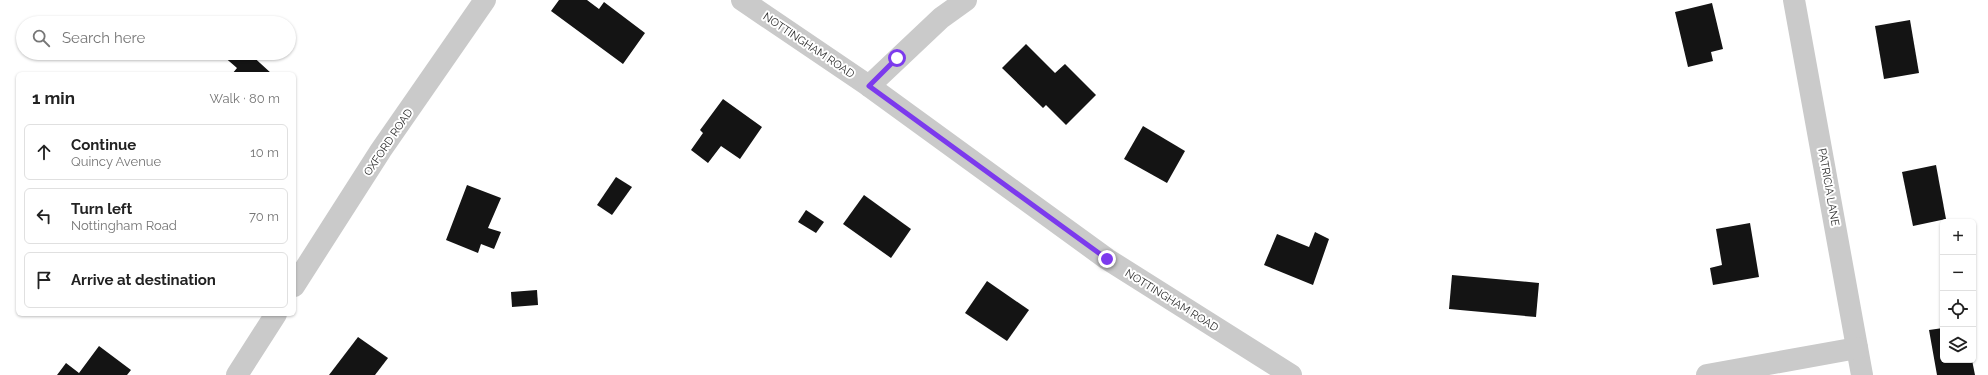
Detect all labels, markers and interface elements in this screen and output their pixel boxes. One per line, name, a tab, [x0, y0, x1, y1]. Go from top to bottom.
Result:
street label: NOTTINGHAM ROAD	[761, 10, 857, 81]
search box	[16, 16, 296, 60]
icon: search	[30, 27, 52, 49]
text: Search here	[62, 29, 145, 47]
route start	[888, 49, 906, 67]
text: 1 min	[32, 88, 75, 108]
text: Walk · 80 m	[210, 91, 280, 106]
street label: OXFORD ROAD	[361, 106, 416, 178]
text: Continue	[71, 136, 136, 154]
icon: ahead	[33, 141, 55, 163]
text: 10 m	[250, 145, 279, 160]
street label: PATRICIA LANE	[1815, 147, 1842, 227]
text: Quincy Avenue	[71, 154, 161, 169]
text: Turn left	[71, 200, 132, 218]
icon: left	[33, 205, 55, 227]
text: 70 m	[249, 209, 279, 224]
text: Nottingham Road	[71, 218, 177, 233]
map controls	[1940, 219, 1976, 363]
button: +	[1940, 219, 1976, 255]
route end	[1098, 250, 1116, 268]
button: −	[1940, 255, 1976, 291]
street label: NOTTINGHAM ROAD	[1123, 266, 1221, 334]
icon: arrive	[33, 269, 55, 291]
text: Arrive at destination	[71, 271, 216, 289]
button: locate	[1940, 291, 1976, 327]
button: layers	[1940, 327, 1976, 363]

